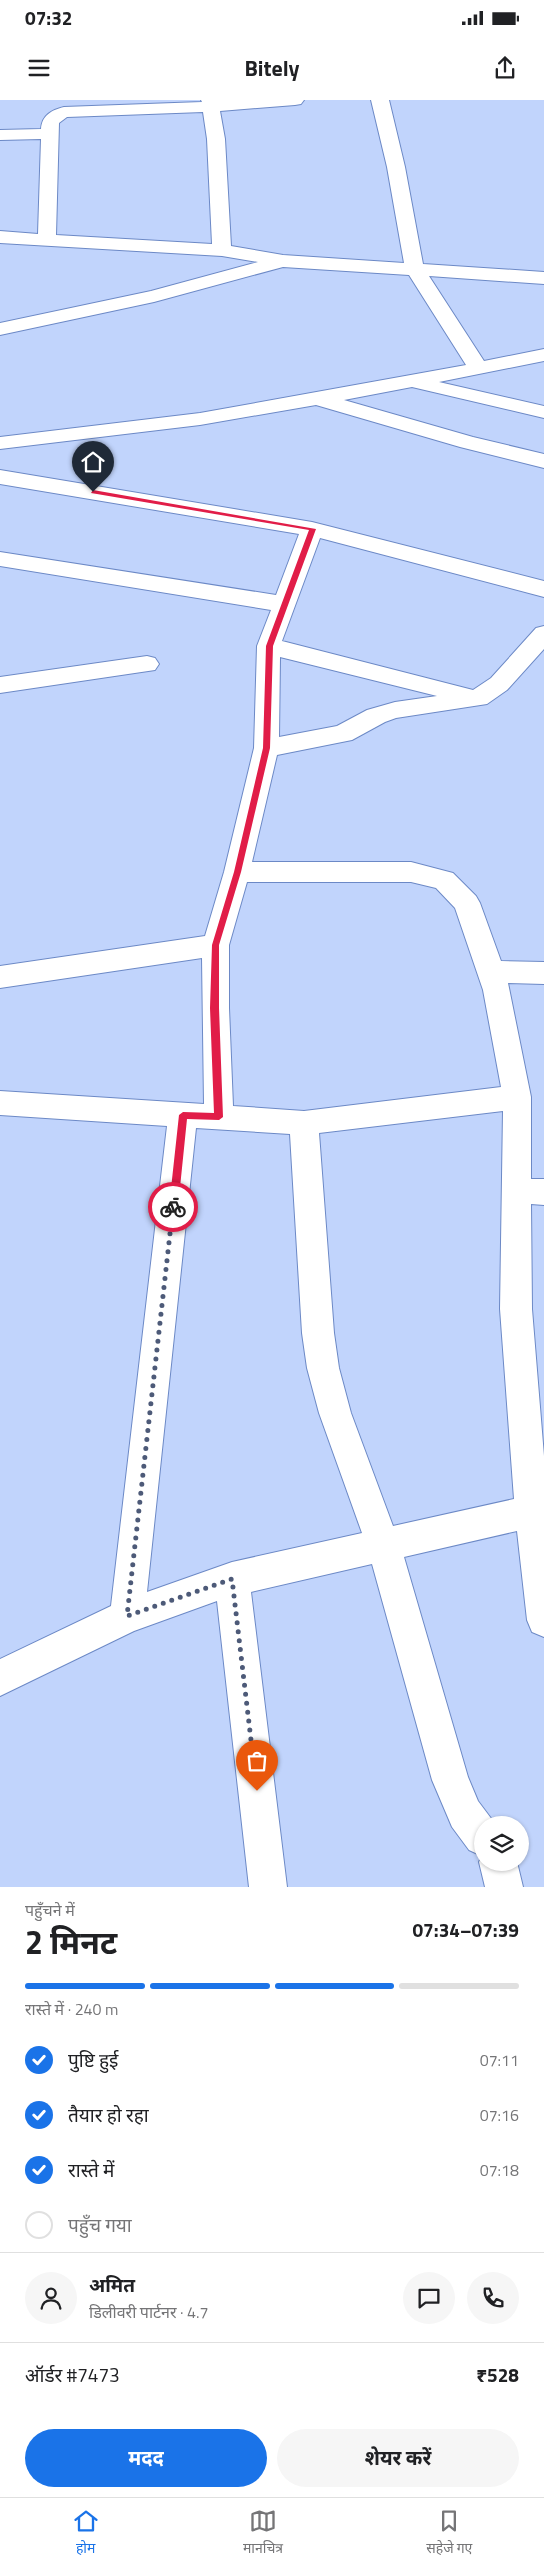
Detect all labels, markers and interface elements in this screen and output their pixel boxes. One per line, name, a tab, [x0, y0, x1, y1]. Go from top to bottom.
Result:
text: 07:32	[25, 3, 72, 32]
text: Bitely	[244, 51, 300, 85]
icon: menu	[25, 54, 53, 82]
icon: share	[491, 54, 519, 82]
pin	[72, 441, 114, 492]
icon: home	[79, 448, 107, 476]
courier	[148, 1182, 198, 1232]
icon: bike	[159, 1193, 187, 1221]
pin	[236, 1740, 278, 1791]
icon: bag	[243, 1747, 271, 1775]
map controls	[474, 1816, 529, 1871]
button: layers	[474, 1816, 529, 1871]
text: पहुँचने में	[25, 1898, 75, 1922]
text: 07:34–07:39	[412, 1915, 519, 1944]
text: 2 मिनट	[25, 1918, 117, 1966]
text: रास्ते में · 240 m	[25, 1997, 118, 2021]
text: पुष्टि हुई	[68, 2045, 118, 2074]
icon: check	[25, 2046, 53, 2074]
text: 07:11	[480, 2048, 519, 2072]
text: तैयार हो रहा	[68, 2100, 149, 2129]
icon: check	[25, 2101, 53, 2129]
text: 07:16	[480, 2103, 519, 2127]
text: रास्ते में	[68, 2155, 114, 2184]
icon: check	[25, 2156, 53, 2184]
text: 07:18	[480, 2158, 519, 2182]
text: पहुँच गया	[68, 2210, 132, 2239]
text: अमित	[89, 2270, 135, 2299]
button: person	[25, 2272, 77, 2324]
button: chat	[403, 2272, 455, 2324]
button: phone	[467, 2272, 519, 2324]
text: डिलीवरी पार्टनर · 4.7	[89, 2300, 208, 2324]
text: ऑर्डर #7473	[25, 2360, 120, 2389]
text: ₹528	[476, 2360, 519, 2389]
button: मदद	[25, 2429, 267, 2487]
button: शेयर करें	[277, 2429, 519, 2487]
tab: होम	[72, 2507, 100, 2559]
tab: मानचित्र	[243, 2507, 283, 2559]
tab: सहेजे गए	[426, 2507, 472, 2559]

